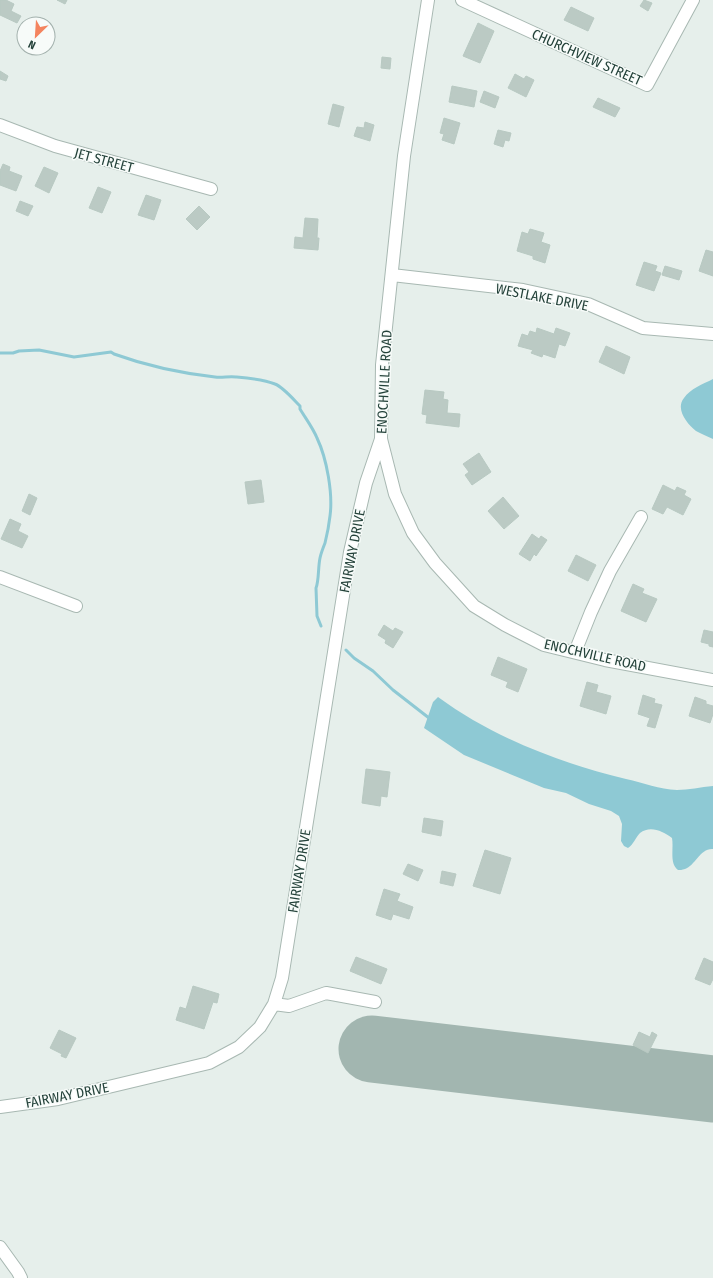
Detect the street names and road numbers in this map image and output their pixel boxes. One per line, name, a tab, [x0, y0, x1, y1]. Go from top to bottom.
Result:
street label: CHURCHVIEW STREET	[529, 26, 645, 90]
street label: JET STREET	[72, 144, 136, 177]
street label: WESTLAKE DRIVE	[494, 280, 590, 315]
street label: ENOCHVILLE ROAD	[373, 330, 396, 434]
street label: FAIRWAY DRIVE	[336, 508, 369, 594]
street label: ENOCHVILLE ROAD	[542, 635, 648, 675]
street label: FAIRWAY DRIVE	[284, 828, 315, 914]
street label: FAIRWAY DRIVE	[24, 1079, 111, 1112]

